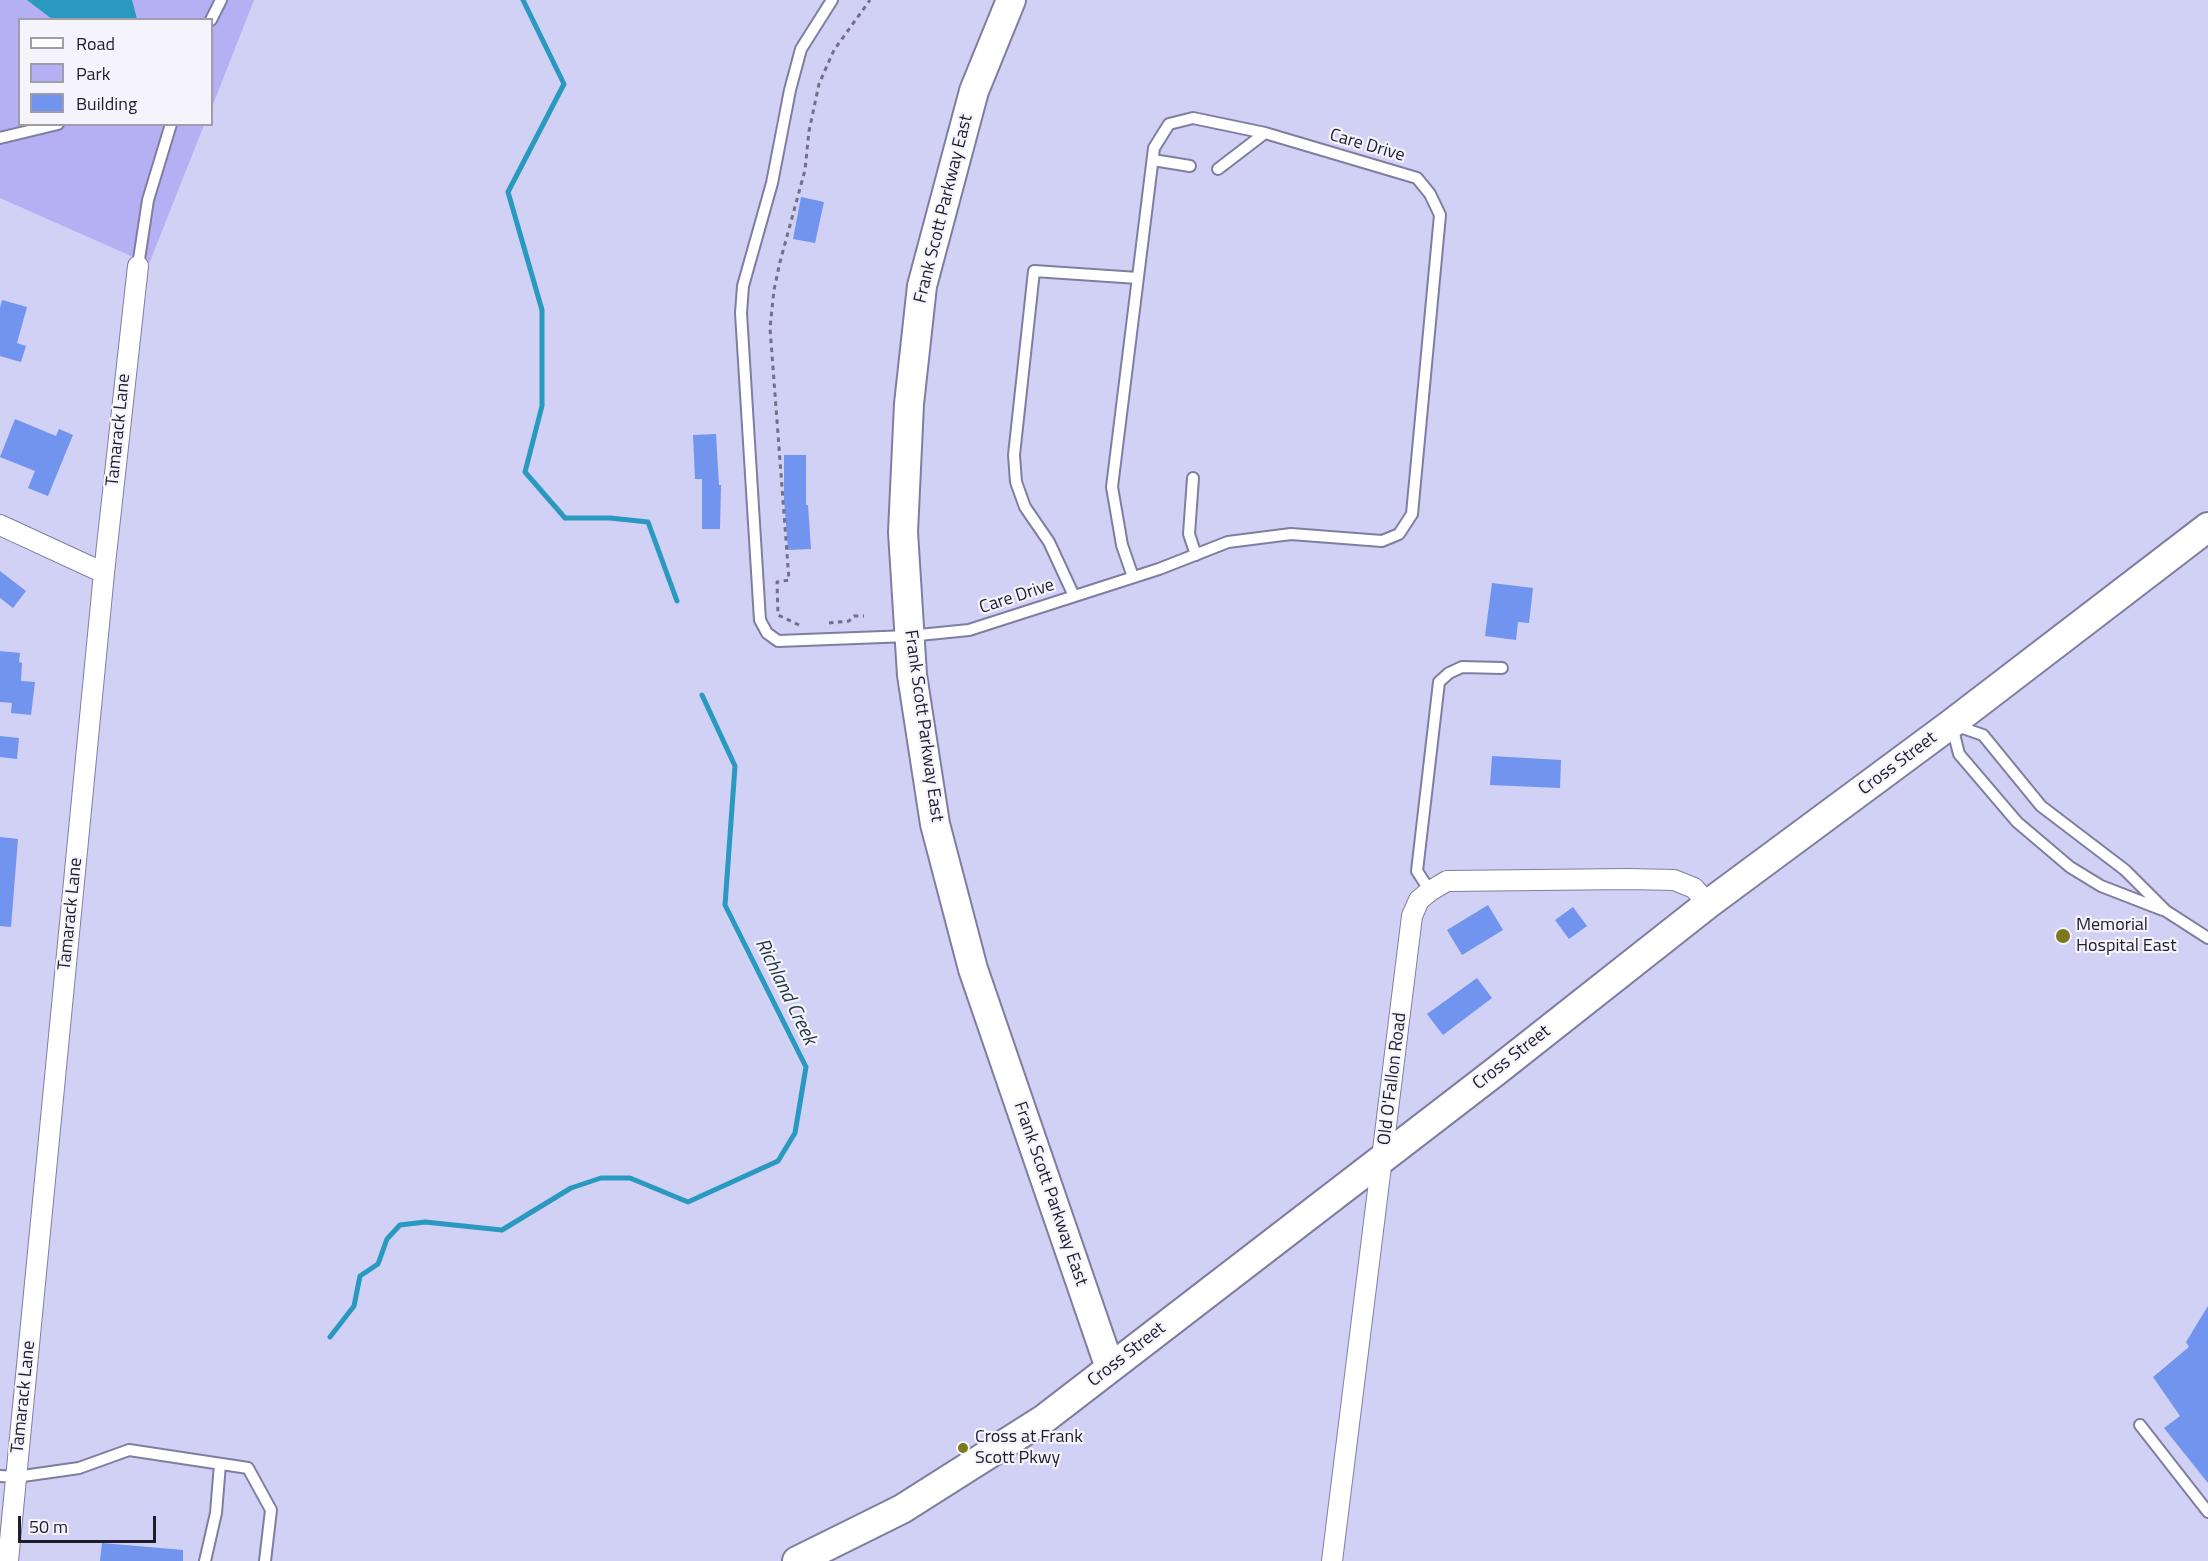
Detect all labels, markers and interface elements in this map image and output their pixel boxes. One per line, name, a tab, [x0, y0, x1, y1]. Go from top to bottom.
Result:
legend	[18, 18, 213, 126]
text: Road	[76, 30, 115, 57]
text: Park	[76, 60, 110, 87]
text: Building	[76, 90, 137, 117]
street label: Frank Scott Parkway East	[910, 113, 978, 305]
street label: Care Drive	[1327, 125, 1407, 167]
street label: Tamarack Lane	[102, 373, 136, 487]
street label: Care Drive	[977, 575, 1057, 619]
street label: Frank Scott Parkway East	[899, 629, 947, 823]
street label: Cross Street	[1855, 728, 1941, 800]
street label: Tamarack Lane	[54, 857, 88, 971]
place label: Memorial Hospital East	[2076, 915, 2176, 958]
marker: Memorial Hospital East	[2054, 927, 2072, 945]
water label: Richland Creek	[749, 935, 821, 1049]
street label: Old O'Fallon Road	[1374, 1011, 1412, 1147]
street label: Cross Street	[1469, 1021, 1555, 1095]
street label: Frank Scott Parkway East	[1008, 1099, 1092, 1289]
street label: Cross Street	[1084, 1318, 1170, 1392]
street label: Tamarack Lane	[7, 1340, 41, 1454]
place label: Cross at Frank Scott Pkwy	[975, 1427, 1083, 1470]
marker: Cross at Frank Scott Pkwy	[956, 1441, 970, 1455]
scale bar	[21, 1504, 159, 1542]
text: 50 m	[29, 1513, 68, 1540]

